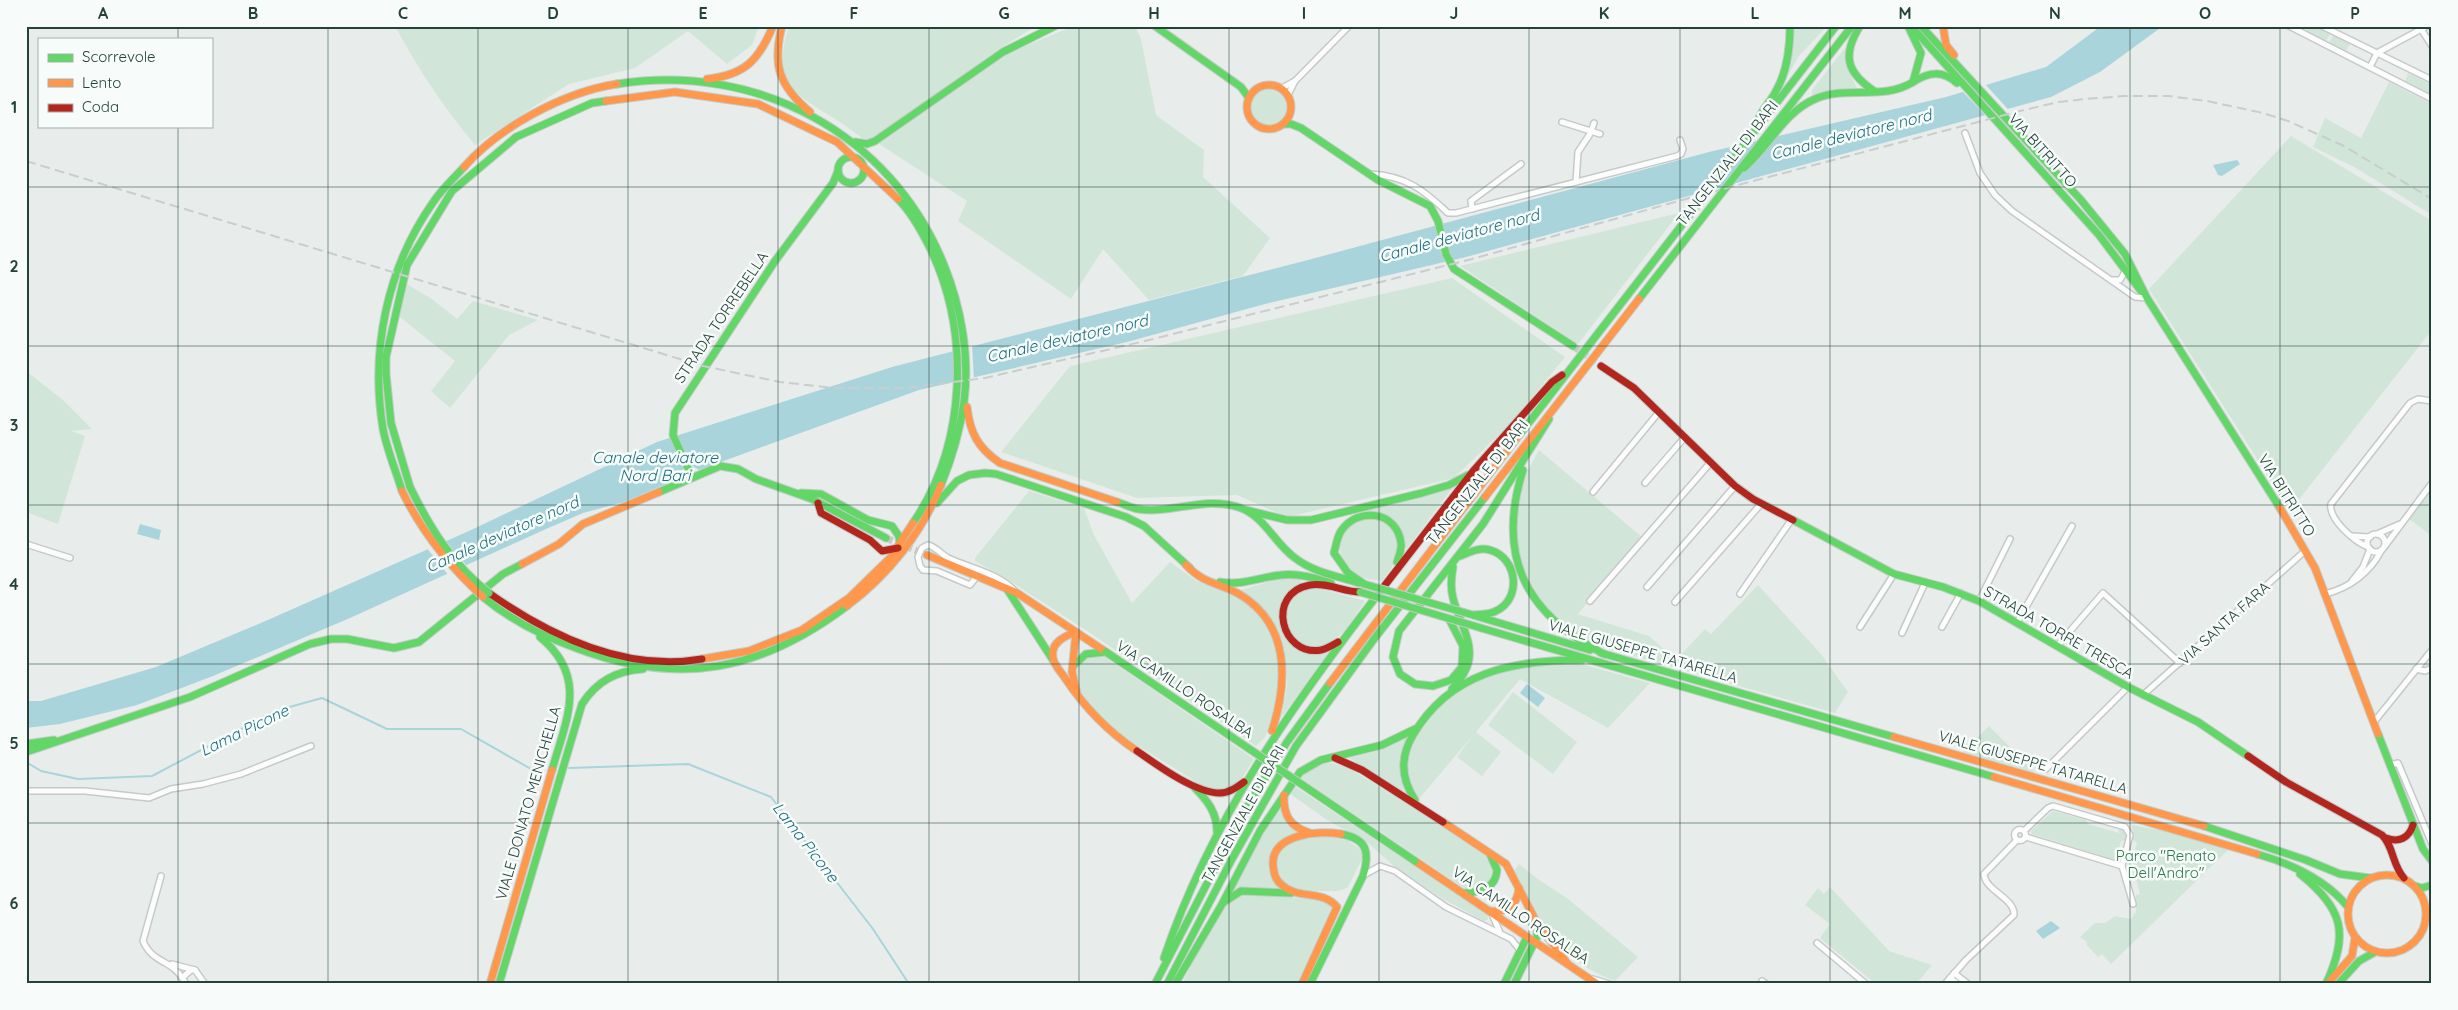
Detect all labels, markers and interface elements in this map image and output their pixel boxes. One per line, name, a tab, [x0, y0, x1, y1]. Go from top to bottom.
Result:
text: A	[98, 3, 109, 23]
text: B	[248, 3, 258, 23]
text: C	[398, 3, 408, 23]
text: D	[547, 3, 559, 23]
text: E	[698, 3, 708, 23]
text: F	[850, 3, 859, 23]
text: G	[998, 3, 1010, 23]
text: H	[1148, 3, 1160, 23]
text: I	[1302, 3, 1306, 23]
text: J	[1450, 3, 1458, 23]
text: K	[1599, 3, 1609, 23]
text: L	[1751, 3, 1760, 23]
text: M	[1898, 3, 1912, 23]
text: N	[2049, 3, 2061, 23]
text: O	[2199, 3, 2211, 23]
text: P	[2350, 3, 2360, 23]
legend	[38, 38, 212, 128]
text: Scorrevole	[82, 47, 156, 66]
text: Lento	[82, 73, 121, 92]
street label: TANGENZIALE DI BARI	[1672, 96, 1782, 230]
text: 1	[11, 97, 17, 117]
text: Coda	[82, 97, 119, 116]
water label: Canale deviatore nord	[1769, 104, 1936, 164]
street label: VIA BITRITTO	[2005, 109, 2081, 191]
water label: Canale deviatore nord	[1377, 203, 1543, 266]
street label: STRADA TORREBELLA	[670, 247, 772, 386]
text: 2	[9, 256, 19, 276]
water label: Canale deviatore nord	[984, 309, 1152, 366]
text: 3	[10, 415, 18, 435]
street label: TANGENZIALE DI BARI	[1422, 415, 1532, 549]
water label: Canale deviatore Nord Bari	[592, 447, 719, 485]
street label: VIA BITRITTO	[2254, 450, 2320, 540]
water label: Canale deviatore nord	[423, 490, 583, 577]
text: 4	[9, 574, 19, 594]
street label: VIA SANTA FARA	[2174, 577, 2274, 669]
street label: STRADA TORRE TRESCA	[1981, 581, 2138, 683]
street label: VIALE GIUSEPPE TATARELLA	[1546, 615, 1740, 687]
street label: VIA CAMILLO ROSALBA	[1113, 636, 1258, 742]
water label: Lama Picone	[196, 700, 292, 760]
street label: VIALE DONATO MENICHELLA	[491, 704, 565, 902]
street label: VIALE GIUSEPPE TATARELLA	[1936, 726, 2130, 798]
text: 5	[9, 733, 19, 753]
street label: TANGENZIALE DI BARI	[1197, 742, 1289, 886]
water label: Lama Picone	[769, 798, 844, 887]
park label: Parco "Renato Dell'Andro"	[2116, 846, 2216, 882]
street label: VIA CAMILLO ROSALBA	[1449, 862, 1594, 968]
text: 6	[10, 893, 19, 913]

